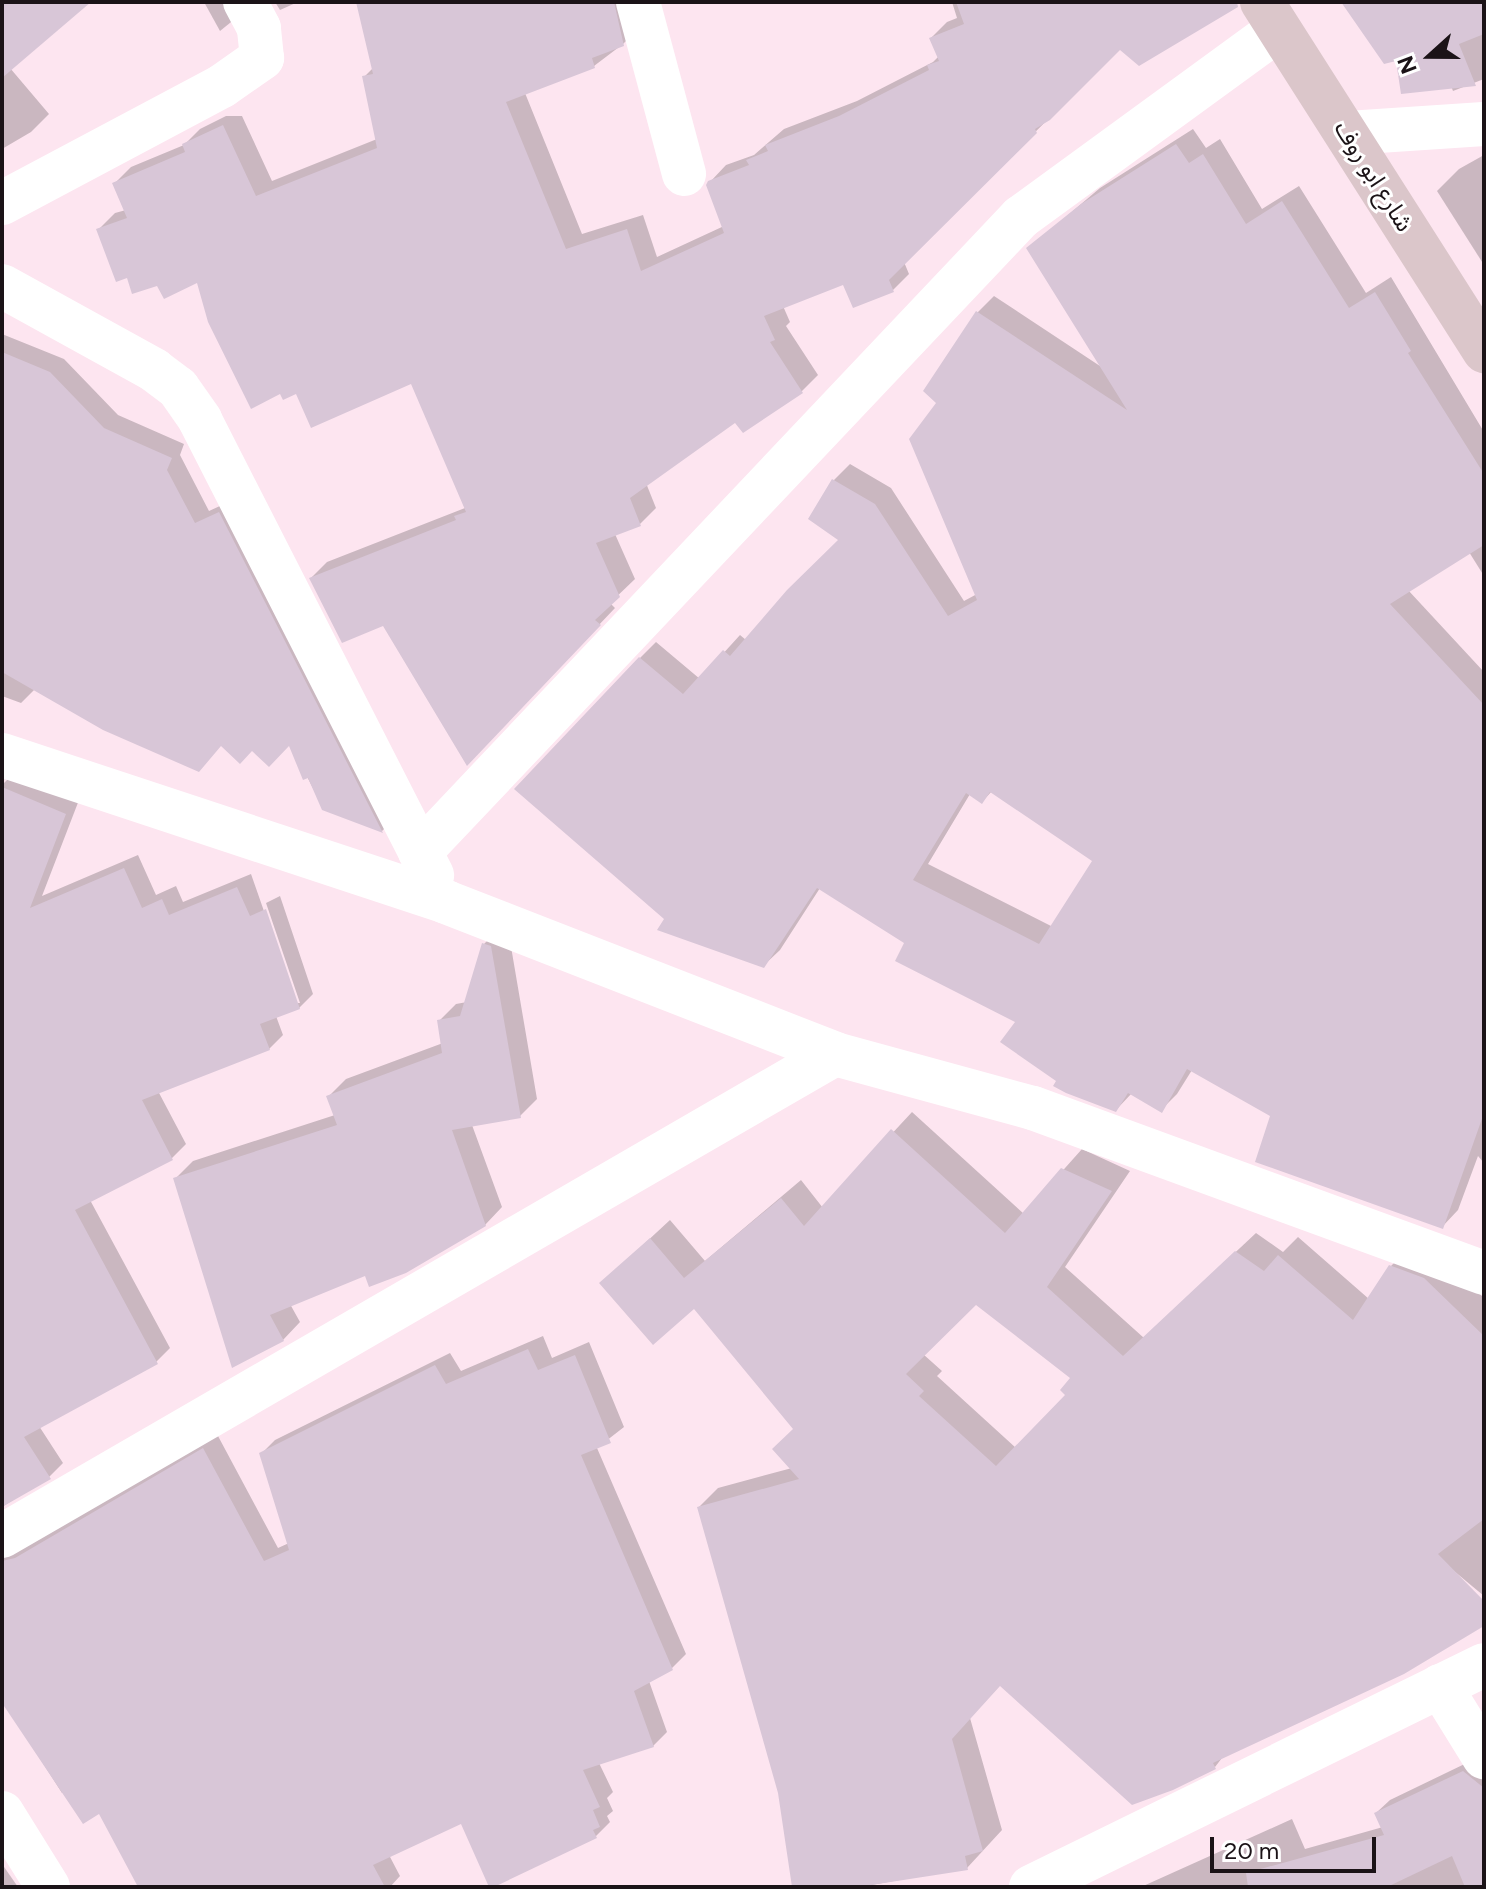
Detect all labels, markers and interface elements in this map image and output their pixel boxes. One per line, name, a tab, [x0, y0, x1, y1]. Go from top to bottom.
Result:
north arrow	[1390, 16, 1470, 96]
text: N	[1391, 52, 1423, 78]
street label: شارع ابو روف	[1329, 115, 1419, 237]
scale bar	[1214, 1821, 1380, 1871]
text: 20 m	[1224, 1836, 1279, 1865]

